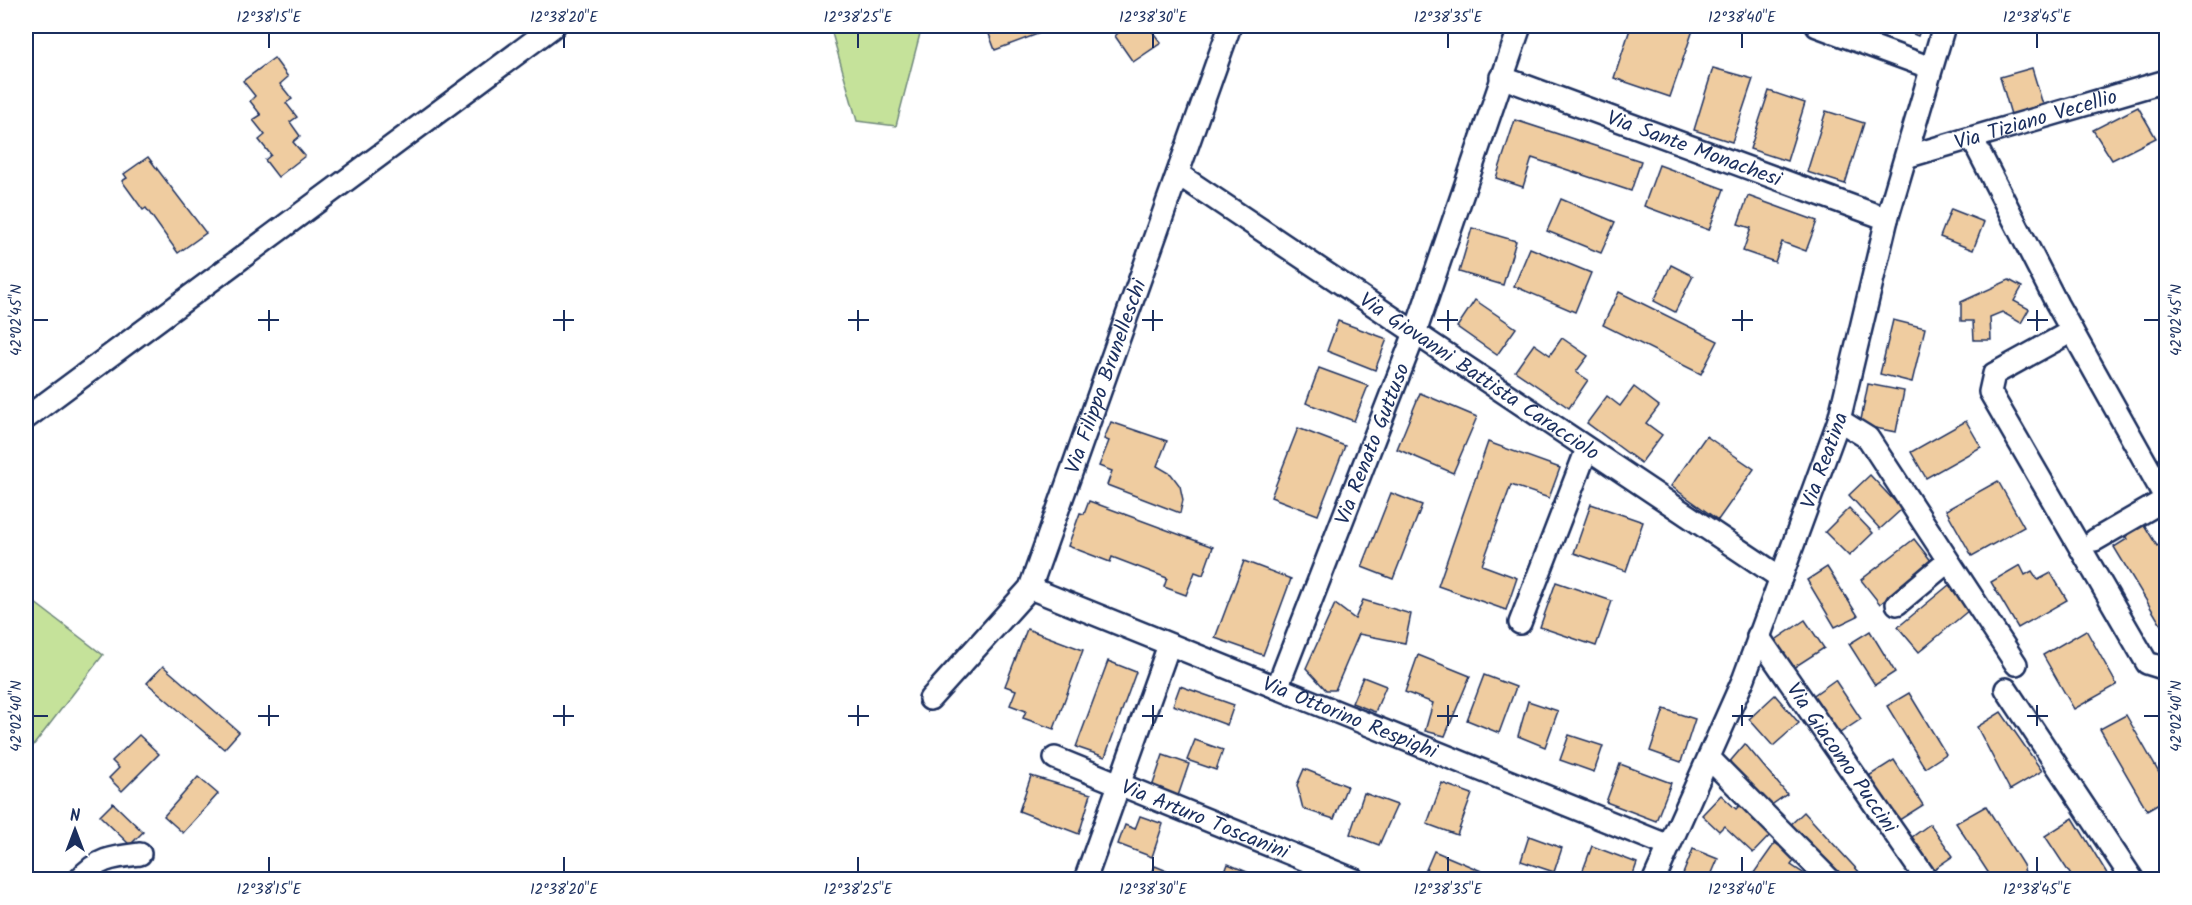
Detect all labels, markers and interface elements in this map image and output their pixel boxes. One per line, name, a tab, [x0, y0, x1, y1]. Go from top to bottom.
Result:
text: 12°38'15"E	[237, 6, 303, 30]
text: 12°38'20"E	[530, 6, 599, 30]
text: 12°38'25"E	[824, 6, 894, 30]
text: 12°38'30"E	[1119, 6, 1188, 30]
text: 12°38'35"E	[1414, 6, 1484, 30]
text: 12°38'40"E	[1708, 6, 1777, 30]
text: 12°38'45"E	[2003, 6, 2072, 30]
street label: Via Tiziano Vecellio	[1951, 81, 2121, 160]
street label: Via Sante Monachesi	[1602, 102, 1787, 197]
street label: Via Filippo Brunelleschi	[1057, 274, 1157, 479]
text: 42°02'45"N	[5, 284, 29, 356]
text: 42°02'45"N	[2165, 284, 2189, 356]
street label: Via Giovanni Battista Caracciolo	[1352, 285, 1606, 470]
street label: Via Renato Guttuso	[1327, 359, 1420, 530]
street label: Via Reatina	[1793, 410, 1858, 514]
street label: Via Ottorino Respighi	[1257, 668, 1443, 769]
street label: Via Giacomo Puccini	[1777, 676, 1906, 842]
text: 42°02'40"N	[5, 680, 29, 752]
text: 42°02'40"N	[2165, 680, 2189, 752]
street label: Via Arturo Toscanini	[1116, 771, 1294, 870]
north arrow	[45, 800, 105, 860]
text: N	[70, 804, 80, 829]
text: 12°38'15"E	[237, 878, 303, 902]
text: 12°38'20"E	[530, 878, 599, 902]
text: 12°38'25"E	[824, 878, 894, 902]
text: 12°38'30"E	[1119, 878, 1188, 902]
text: 12°38'35"E	[1414, 878, 1484, 902]
text: 12°38'40"E	[1708, 878, 1777, 902]
text: 12°38'45"E	[2003, 878, 2072, 902]

